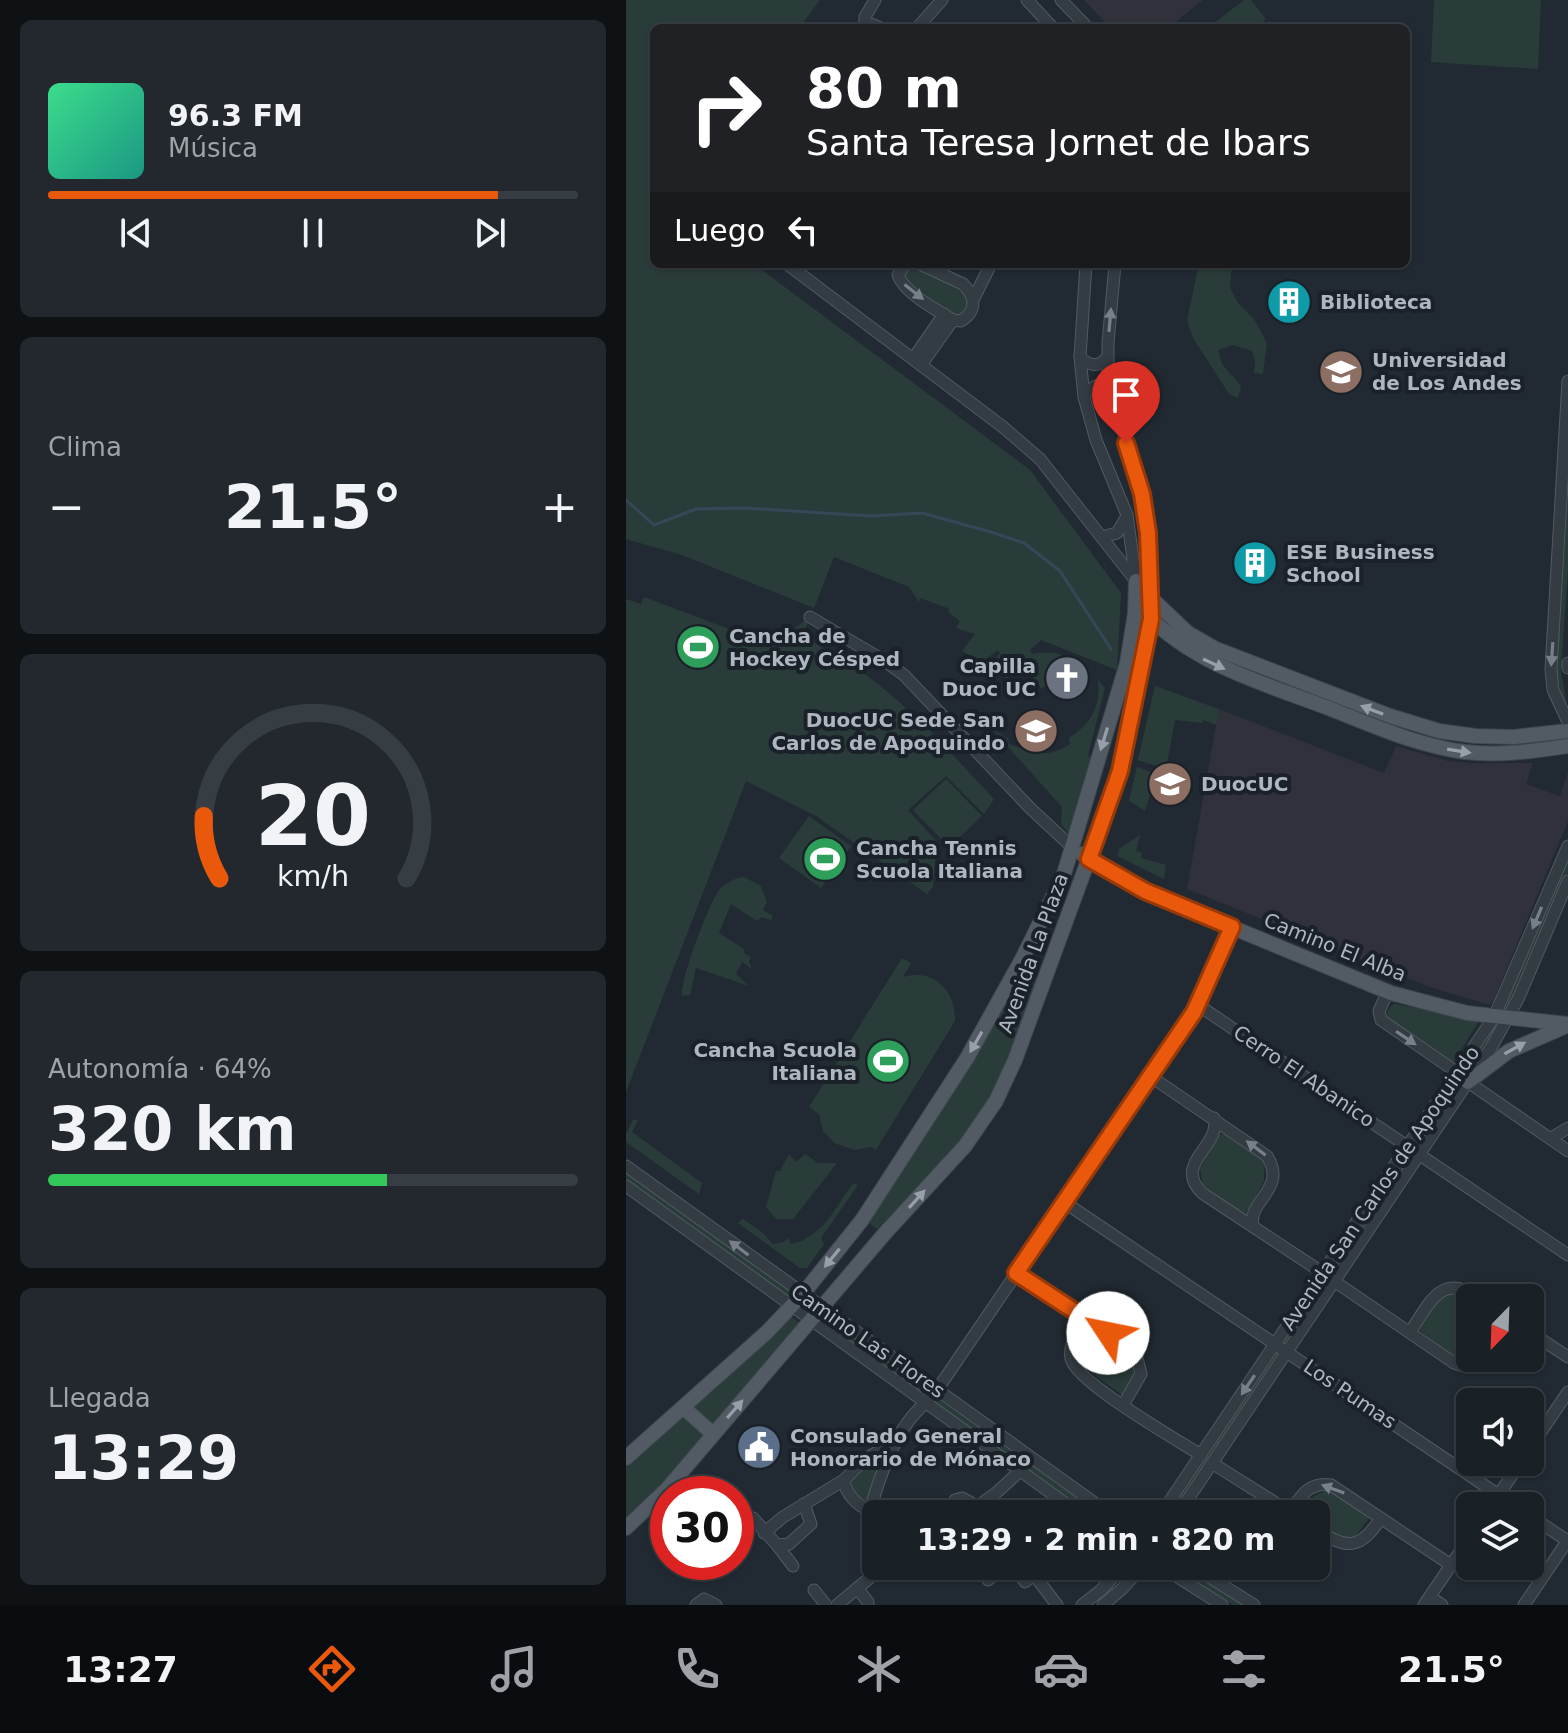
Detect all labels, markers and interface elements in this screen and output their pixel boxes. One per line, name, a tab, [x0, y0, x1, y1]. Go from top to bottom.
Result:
text: 80 m	[806, 55, 962, 120]
icon: right	[674, 56, 778, 160]
text: 96.3 FM	[168, 98, 303, 133]
text: Santa Teresa Jornet de Ibars	[806, 122, 1311, 163]
text: Música	[168, 133, 258, 163]
icon: left	[781, 208, 825, 252]
icon: previous	[114, 211, 158, 255]
icon: pause	[291, 211, 335, 255]
icon: next	[468, 211, 512, 255]
text: Luego	[674, 213, 765, 248]
building icon: Biblioteca	[1265, 278, 1313, 326]
one-way arrow	[904, 284, 924, 300]
place label: Biblioteca	[1320, 290, 1432, 314]
one-way arrow	[1104, 307, 1117, 332]
school or university icon: Universidad de Los Andes	[1317, 348, 1365, 396]
place label: Universidad de Los Andes	[1372, 348, 1522, 395]
pin	[1092, 361, 1160, 443]
icon: arrive	[1104, 373, 1148, 417]
text: Clima	[48, 432, 122, 462]
text: 21.5°	[224, 472, 402, 542]
text: −	[48, 481, 85, 532]
text: +	[541, 481, 578, 532]
building icon: ESE Business School	[1231, 539, 1279, 587]
place label: ESE Business School	[1286, 540, 1435, 587]
sports icon: Cancha de Hockey Césped	[674, 623, 722, 671]
place label: Cancha de Hockey Césped	[729, 624, 900, 671]
one-way arrow	[1545, 642, 1558, 667]
place label: Capilla Duoc UC	[942, 654, 1036, 701]
church icon: Capilla Duoc UC	[1043, 654, 1091, 702]
one-way arrow	[1202, 657, 1226, 671]
one-way arrow	[1360, 703, 1384, 716]
school or university icon: DuocUC Sede San Carlos de Apoquindo	[1012, 707, 1060, 755]
place label: DuocUC Sede San Carlos de Apoquindo	[771, 708, 1005, 755]
one-way arrow	[1097, 727, 1110, 751]
one-way arrow	[1446, 745, 1471, 757]
school or university icon: DuocUC	[1146, 760, 1194, 808]
text: 20	[255, 767, 371, 864]
place label: DuocUC	[1201, 772, 1288, 796]
sports icon: Cancha Tennis Scuola Italiana	[801, 835, 849, 883]
place label: Cancha Tennis Scuola Italiana	[856, 836, 1023, 883]
text: km/h	[277, 859, 349, 893]
street label: Avenida La Plaza	[993, 870, 1073, 1036]
one-way arrow	[1531, 906, 1544, 930]
street label: Camino El Alba	[1260, 908, 1410, 986]
street label: Cerro El Abanico	[1229, 1020, 1379, 1132]
one-way arrow	[1396, 1030, 1417, 1045]
one-way arrow	[969, 1031, 983, 1053]
sports icon: Cancha Scuola Italiana	[864, 1037, 912, 1085]
place label: Cancha Scuola Italiana	[693, 1038, 857, 1085]
street label: Avenida San Carlos de Apoquindo	[1276, 1041, 1484, 1335]
one-way arrow	[1504, 1041, 1526, 1055]
text: Autonomía · 64%	[48, 1054, 272, 1084]
text: 320 km	[48, 1094, 297, 1164]
one-way arrow	[1246, 1141, 1266, 1157]
one-way arrow	[907, 1190, 925, 1209]
one-way arrow	[729, 1241, 750, 1257]
one-way arrow	[824, 1248, 841, 1268]
street label: Camino Las Flores	[786, 1279, 950, 1403]
north arrow	[1456, 1284, 1544, 1372]
map controls	[1456, 1284, 1544, 1580]
position arrow	[1066, 1291, 1150, 1375]
street label: Los Pumas	[1299, 1354, 1401, 1434]
one-way arrow	[1241, 1374, 1256, 1395]
text: Llegada	[48, 1383, 151, 1413]
button: sound	[1456, 1388, 1544, 1476]
one-way arrow	[726, 1399, 744, 1418]
text: 13:29	[48, 1423, 239, 1493]
public building icon: Consulado General Honorario de Mónaco	[735, 1423, 783, 1471]
place label: Consulado General Honorario de Mónaco	[790, 1424, 1031, 1471]
speed limit sign: 30	[650, 1476, 754, 1580]
one-way arrow	[1321, 1482, 1345, 1495]
button: layers	[1456, 1492, 1544, 1580]
text: 13:29 · 2 min · 820 m	[917, 1522, 1275, 1557]
icon: directions	[304, 1641, 360, 1697]
icon: music	[486, 1641, 542, 1697]
icon: phone	[669, 1641, 725, 1697]
icon: climate	[851, 1641, 907, 1697]
icon: car	[1033, 1641, 1089, 1697]
icon: filters	[1216, 1641, 1272, 1697]
text: 13:27	[63, 1649, 178, 1690]
text: 21.5°	[1398, 1649, 1505, 1690]

